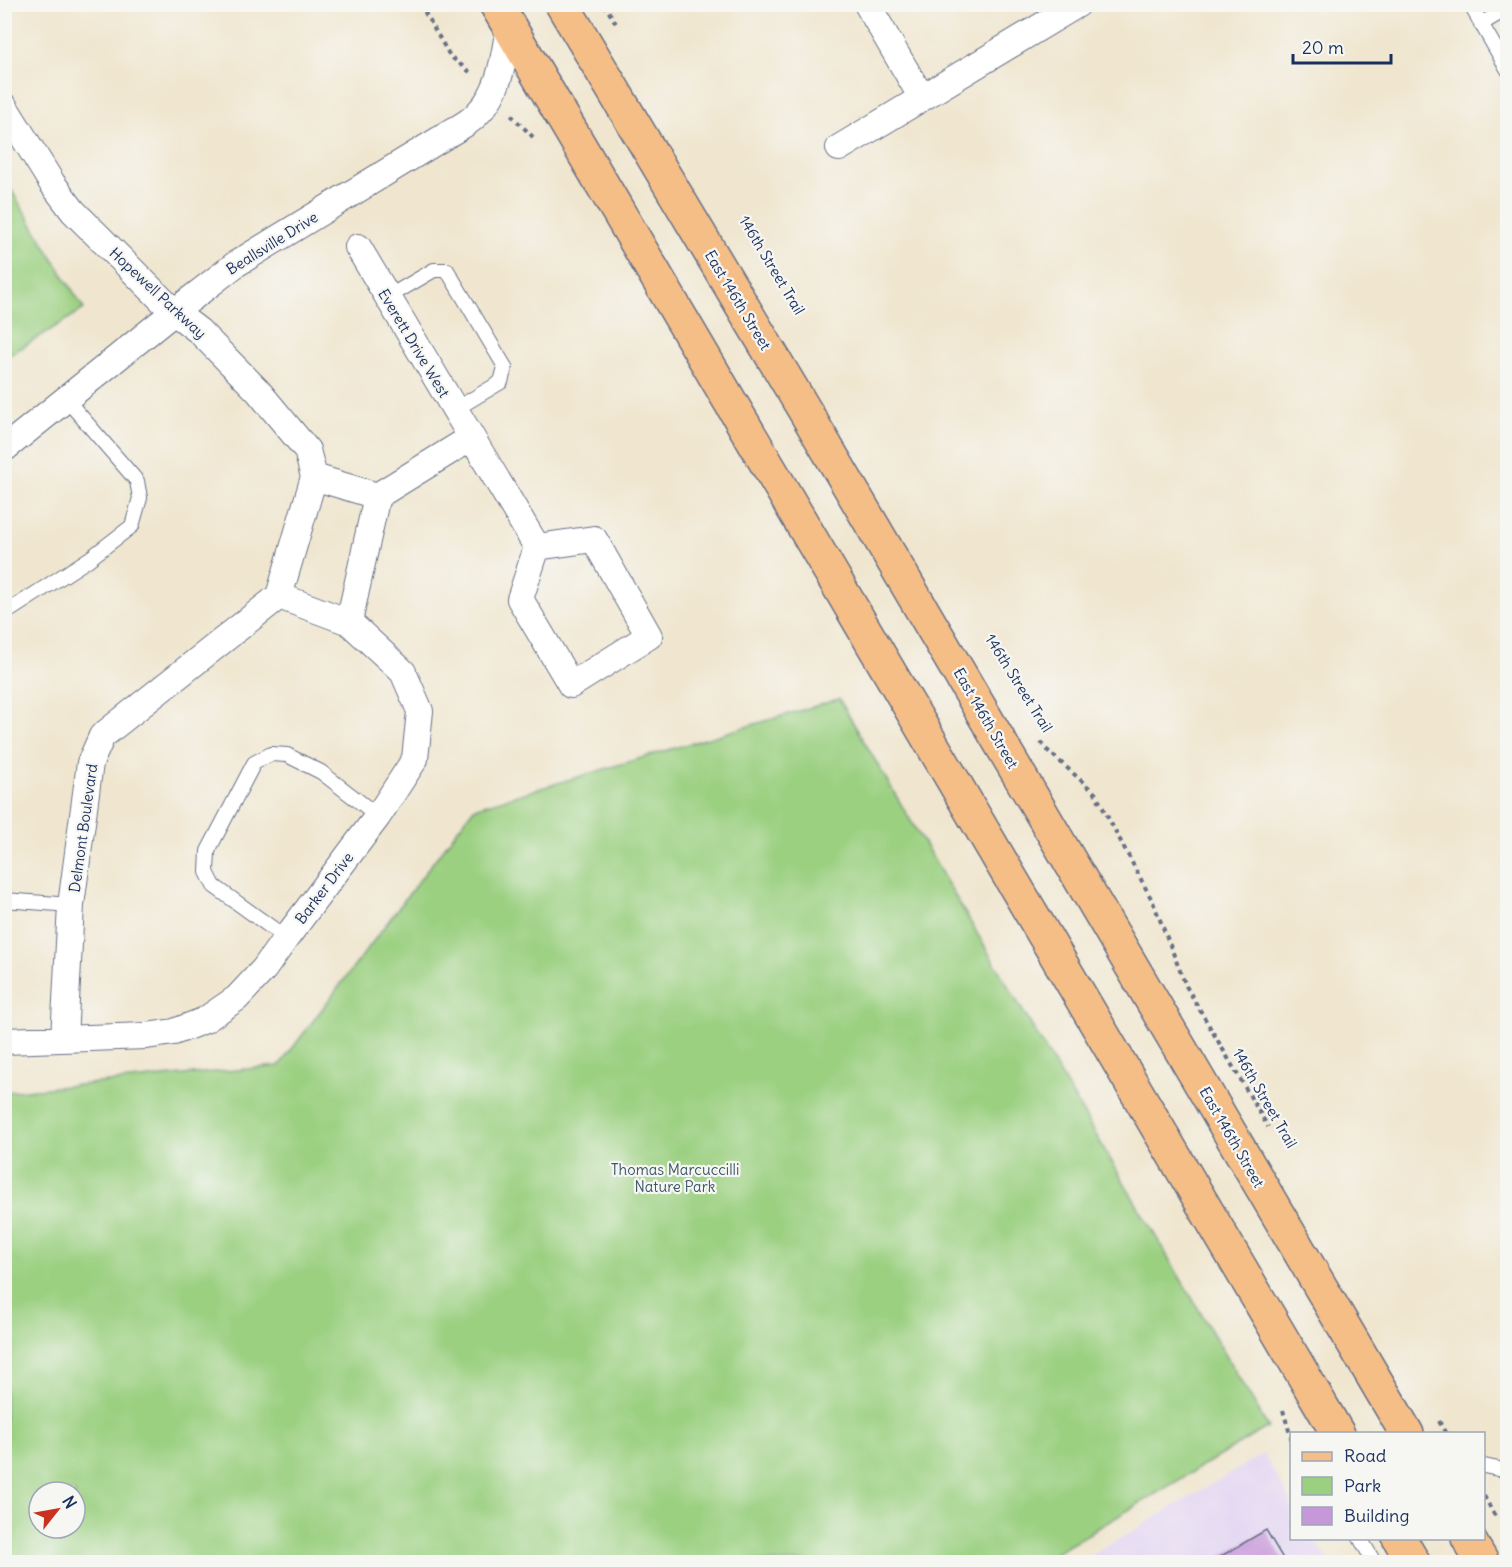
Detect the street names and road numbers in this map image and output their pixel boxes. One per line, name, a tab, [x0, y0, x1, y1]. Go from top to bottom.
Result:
street label: Beallsville Drive	[223, 207, 321, 279]
street label: 146th Street Trail	[735, 212, 809, 318]
street label: Hopewell Parkway	[106, 243, 210, 343]
street label: East 146th Street	[701, 247, 775, 353]
street label: Everett Drive West	[374, 285, 454, 401]
street label: 146th Street Trail	[981, 630, 1057, 736]
street label: East 146th Street	[949, 664, 1023, 772]
street label: Delmont Boulevard	[65, 762, 101, 894]
street label: Barker Drive	[291, 848, 357, 928]
street label: 146th Street Trail	[1229, 1045, 1301, 1151]
street label: East 146th Street	[1195, 1083, 1269, 1191]

